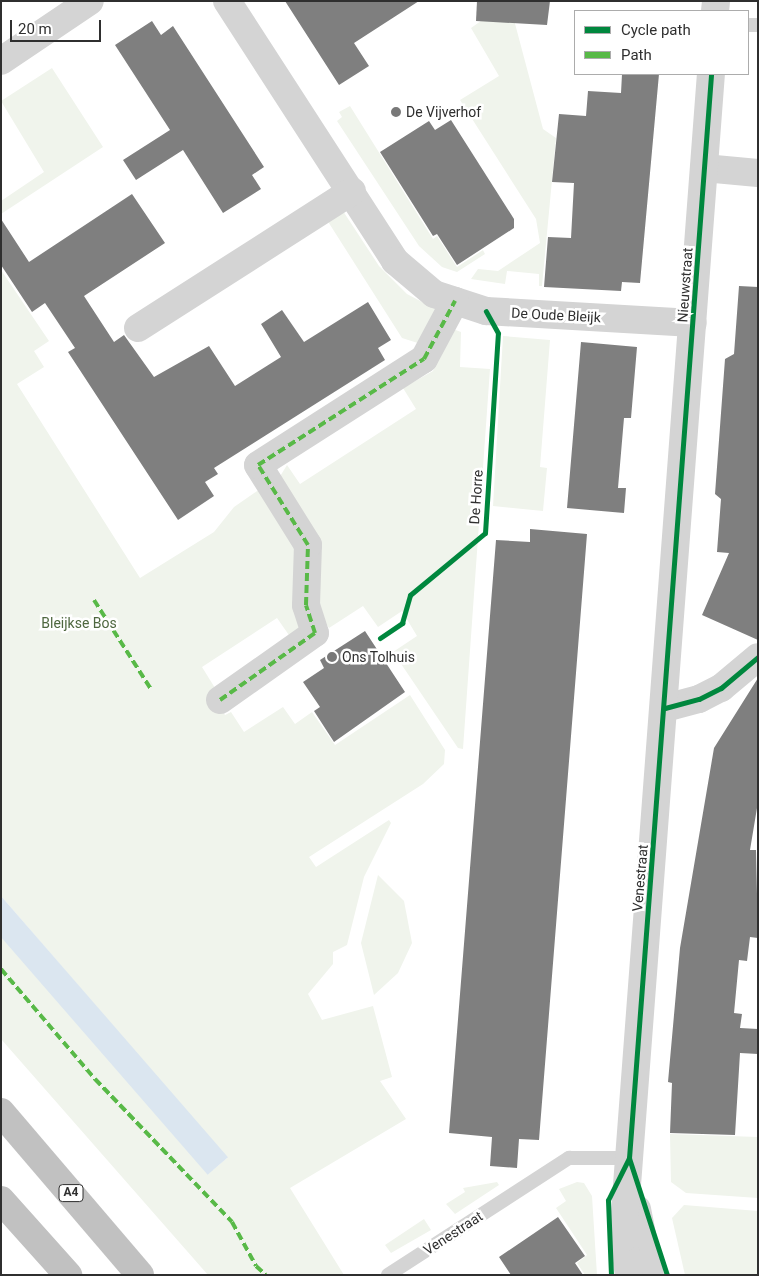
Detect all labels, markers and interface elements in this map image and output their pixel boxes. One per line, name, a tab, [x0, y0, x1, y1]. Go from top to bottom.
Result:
scale bar	[12, 10, 104, 42]
legend	[574, 10, 749, 75]
text: 20 m	[18, 20, 52, 38]
text: Cycle path	[621, 21, 691, 39]
text: Path	[621, 46, 652, 64]
place label: De Vijverhof	[406, 104, 481, 120]
marker: De Vijverhof	[390, 106, 402, 118]
street label: Nieuwstraat	[674, 247, 696, 323]
street label: De Oude Bleijk	[511, 304, 601, 326]
street label: De Horre	[466, 469, 486, 525]
park label: Bleijkse Bos	[41, 615, 117, 631]
place label: Ons Tolhuis	[342, 649, 415, 665]
marker: Ons Tolhuis	[326, 651, 338, 663]
street label: Venestraat	[629, 844, 651, 912]
road number: A4	[58, 1184, 84, 1202]
street label: Venestraat	[420, 1208, 486, 1258]

